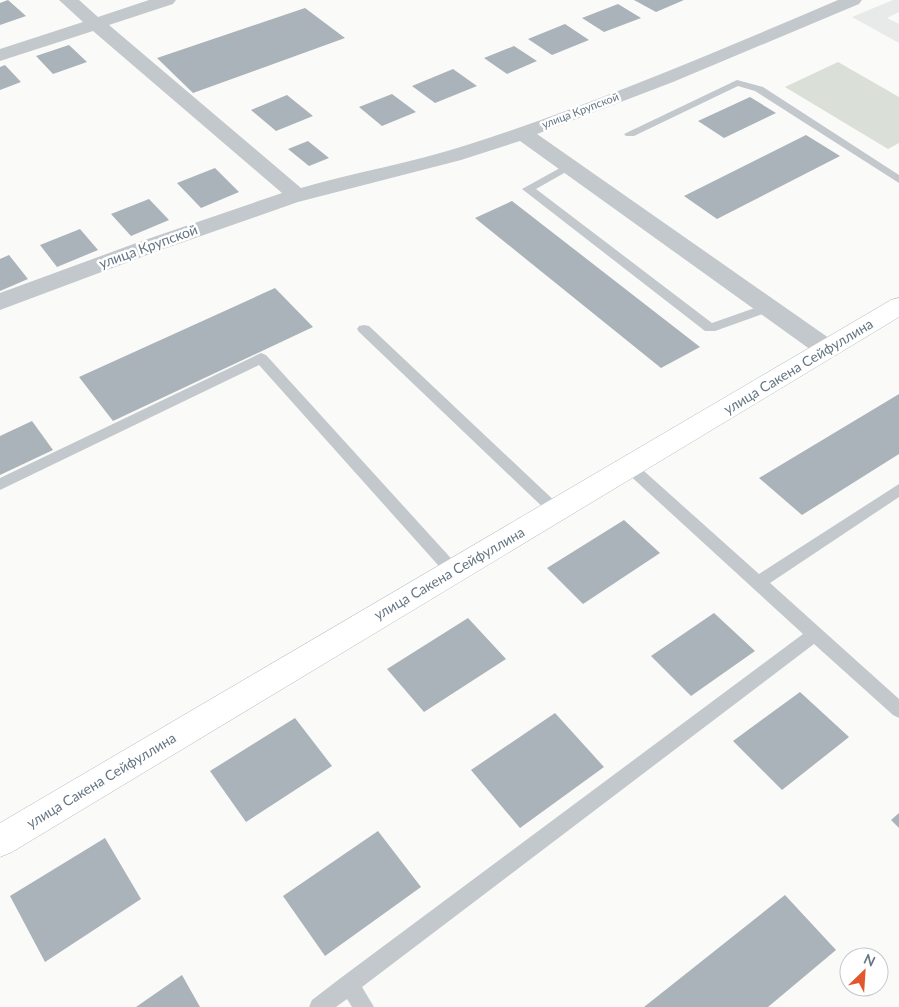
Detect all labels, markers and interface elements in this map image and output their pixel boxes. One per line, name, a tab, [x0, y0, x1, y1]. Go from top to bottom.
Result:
street label: улица Крупской	[540, 89, 620, 131]
street label: улица Крупской	[96, 220, 200, 272]
street label: улица Сакена Сейфуллина	[720, 315, 876, 417]
street label: улица Сакена Сейфуллина	[371, 523, 527, 623]
street label: улица Сакена Сейфуллина	[23, 729, 179, 831]
north arrow	[839, 947, 889, 997]
text: N	[861, 950, 878, 970]

